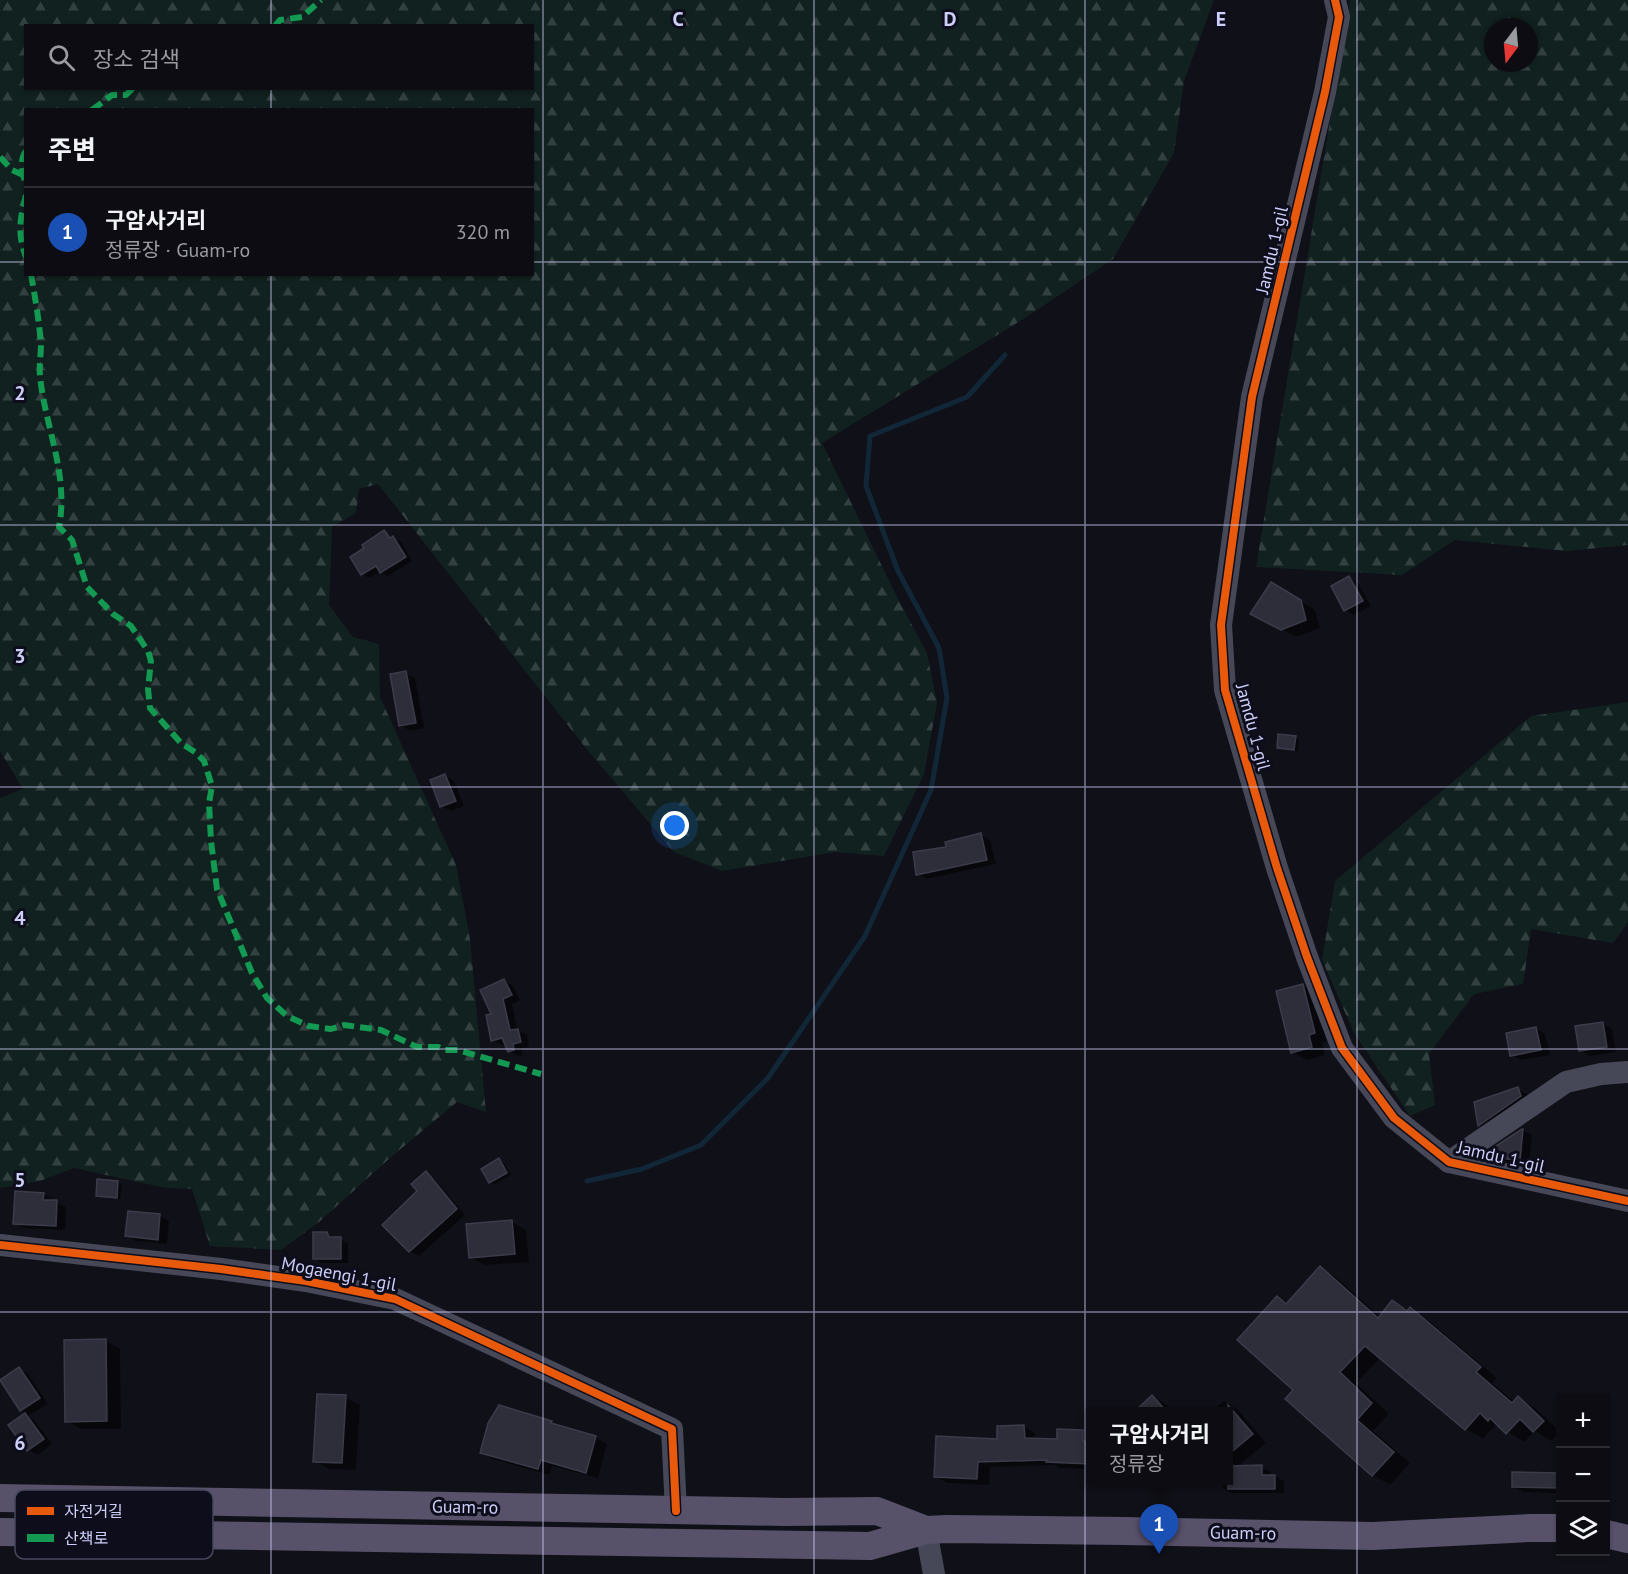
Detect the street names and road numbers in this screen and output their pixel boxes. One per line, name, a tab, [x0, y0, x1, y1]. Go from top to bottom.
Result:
street label: Jamdu 1-gil	[1250, 203, 1293, 297]
street label: Jamdu 1-gil	[1231, 680, 1276, 774]
street label: Jamdu 1-gil	[1454, 1135, 1548, 1178]
street label: Mogaengi 1-gil	[280, 1251, 399, 1296]
street label: Guam-ro	[432, 1494, 498, 1519]
street label: Guam-ro	[1210, 1520, 1276, 1545]

